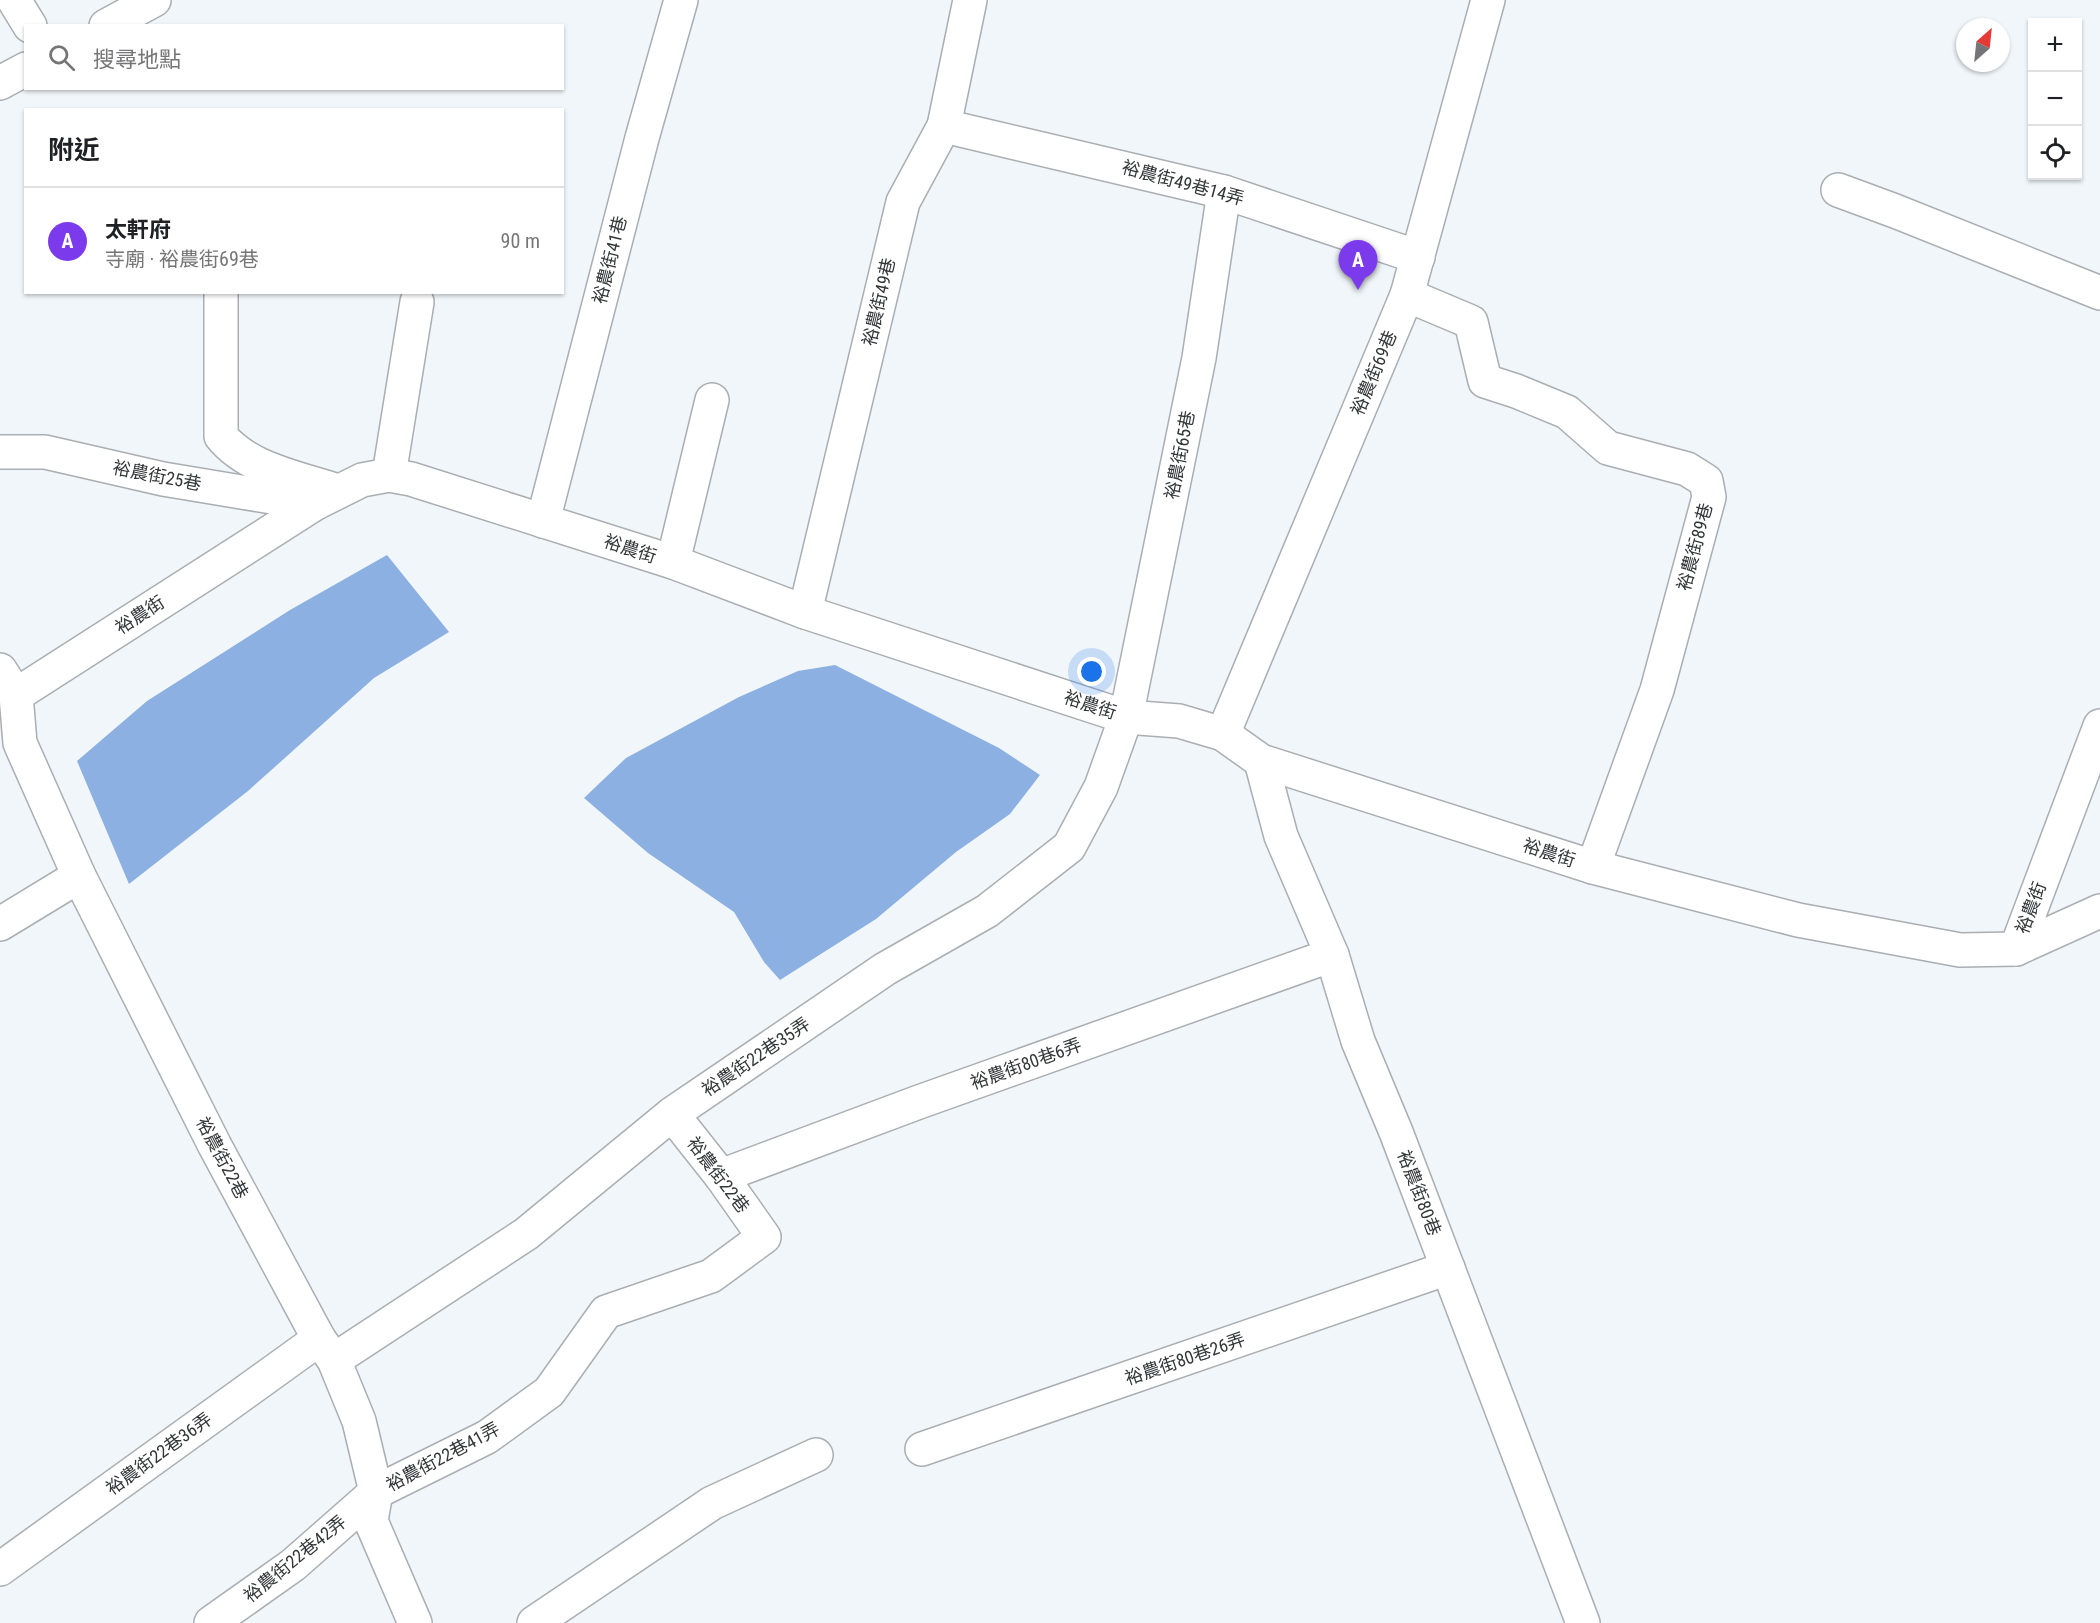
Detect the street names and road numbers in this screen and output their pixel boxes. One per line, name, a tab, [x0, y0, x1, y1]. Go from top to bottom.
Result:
street label: 裕農街49巷14弄	[1120, 156, 1246, 209]
street label: 裕農街41巷	[588, 214, 631, 306]
street label: 裕農街49巷	[858, 256, 899, 348]
street label: 裕農街69巷	[1346, 327, 1401, 418]
street label: 裕農街65巷	[1161, 409, 1198, 501]
street label: 裕農街25巷	[111, 457, 203, 494]
street label: 裕農街89巷	[1673, 501, 1716, 593]
street label: 裕農街	[601, 530, 659, 567]
street label: 裕農街	[111, 591, 168, 638]
street label: 裕農街	[1061, 686, 1119, 723]
street label: 裕農街	[1520, 834, 1578, 871]
street label: 裕農街	[2011, 879, 2050, 937]
street label: 裕農街22巷35弄	[698, 1013, 814, 1100]
street label: 裕農街80巷6弄	[967, 1034, 1084, 1093]
street label: 裕農街22巷	[192, 1113, 253, 1202]
street label: 裕農街22巷	[683, 1133, 754, 1217]
street label: 裕農街80巷	[1394, 1147, 1445, 1238]
street label: 裕農街80巷26弄	[1122, 1328, 1248, 1389]
street label: 裕農街22巷36弄	[102, 1408, 216, 1499]
street label: 裕農街22巷41弄	[382, 1418, 503, 1495]
street label: 裕農街22巷42弄	[239, 1511, 350, 1606]

